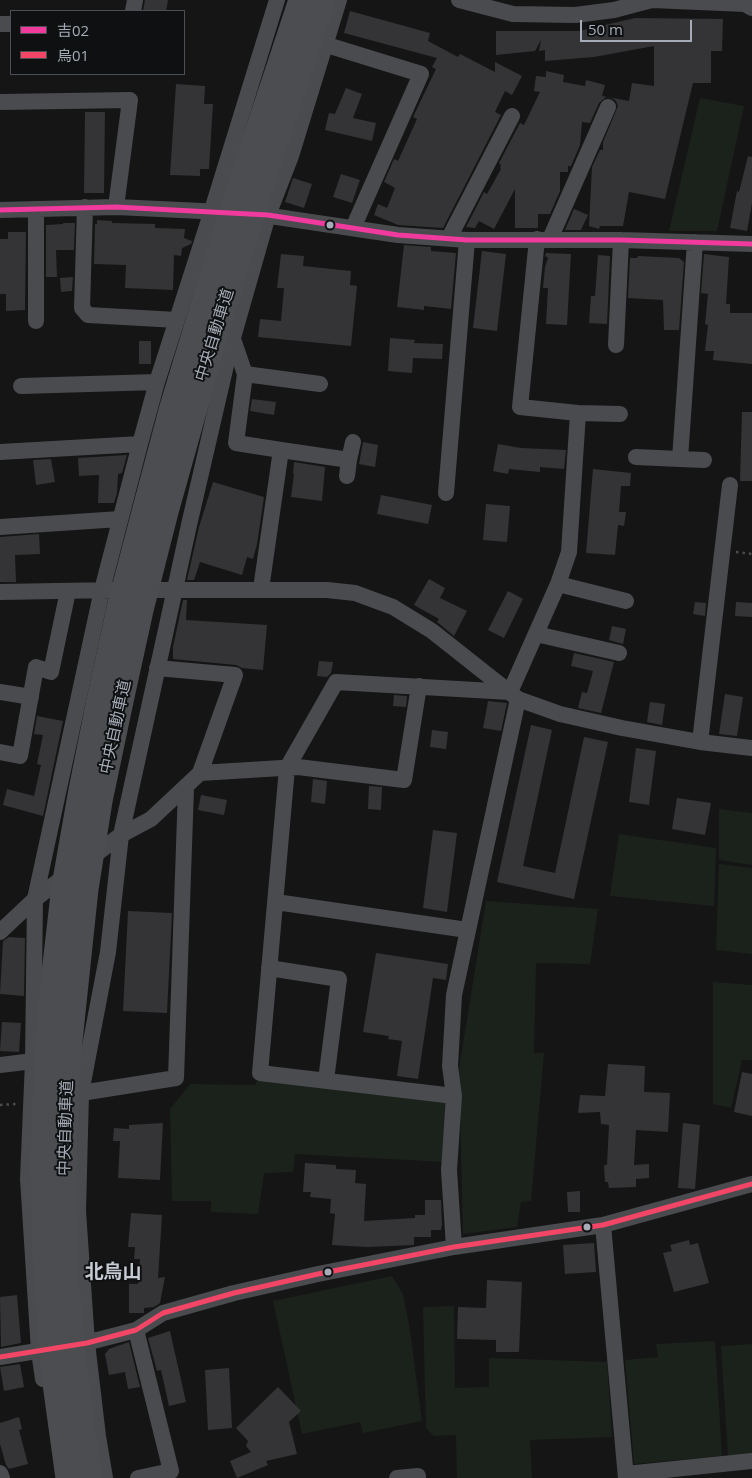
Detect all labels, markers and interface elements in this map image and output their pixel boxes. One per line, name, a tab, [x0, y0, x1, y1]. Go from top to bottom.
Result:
legend	[10, 10, 185, 75]
scale bar	[582, 10, 694, 42]
text: 50 m	[588, 19, 623, 39]
text: 吉02	[57, 20, 89, 40]
text: 烏01	[57, 45, 89, 65]
unlabelled marker	[325, 220, 335, 230]
street label: 中央自動車道	[192, 286, 238, 384]
street label: 中央自動車道	[97, 678, 135, 776]
street label: 中央自動車道	[55, 1080, 77, 1176]
unlabelled marker	[582, 1222, 592, 1232]
district label: 北烏山	[85, 1262, 141, 1284]
unlabelled marker	[323, 1267, 333, 1277]

